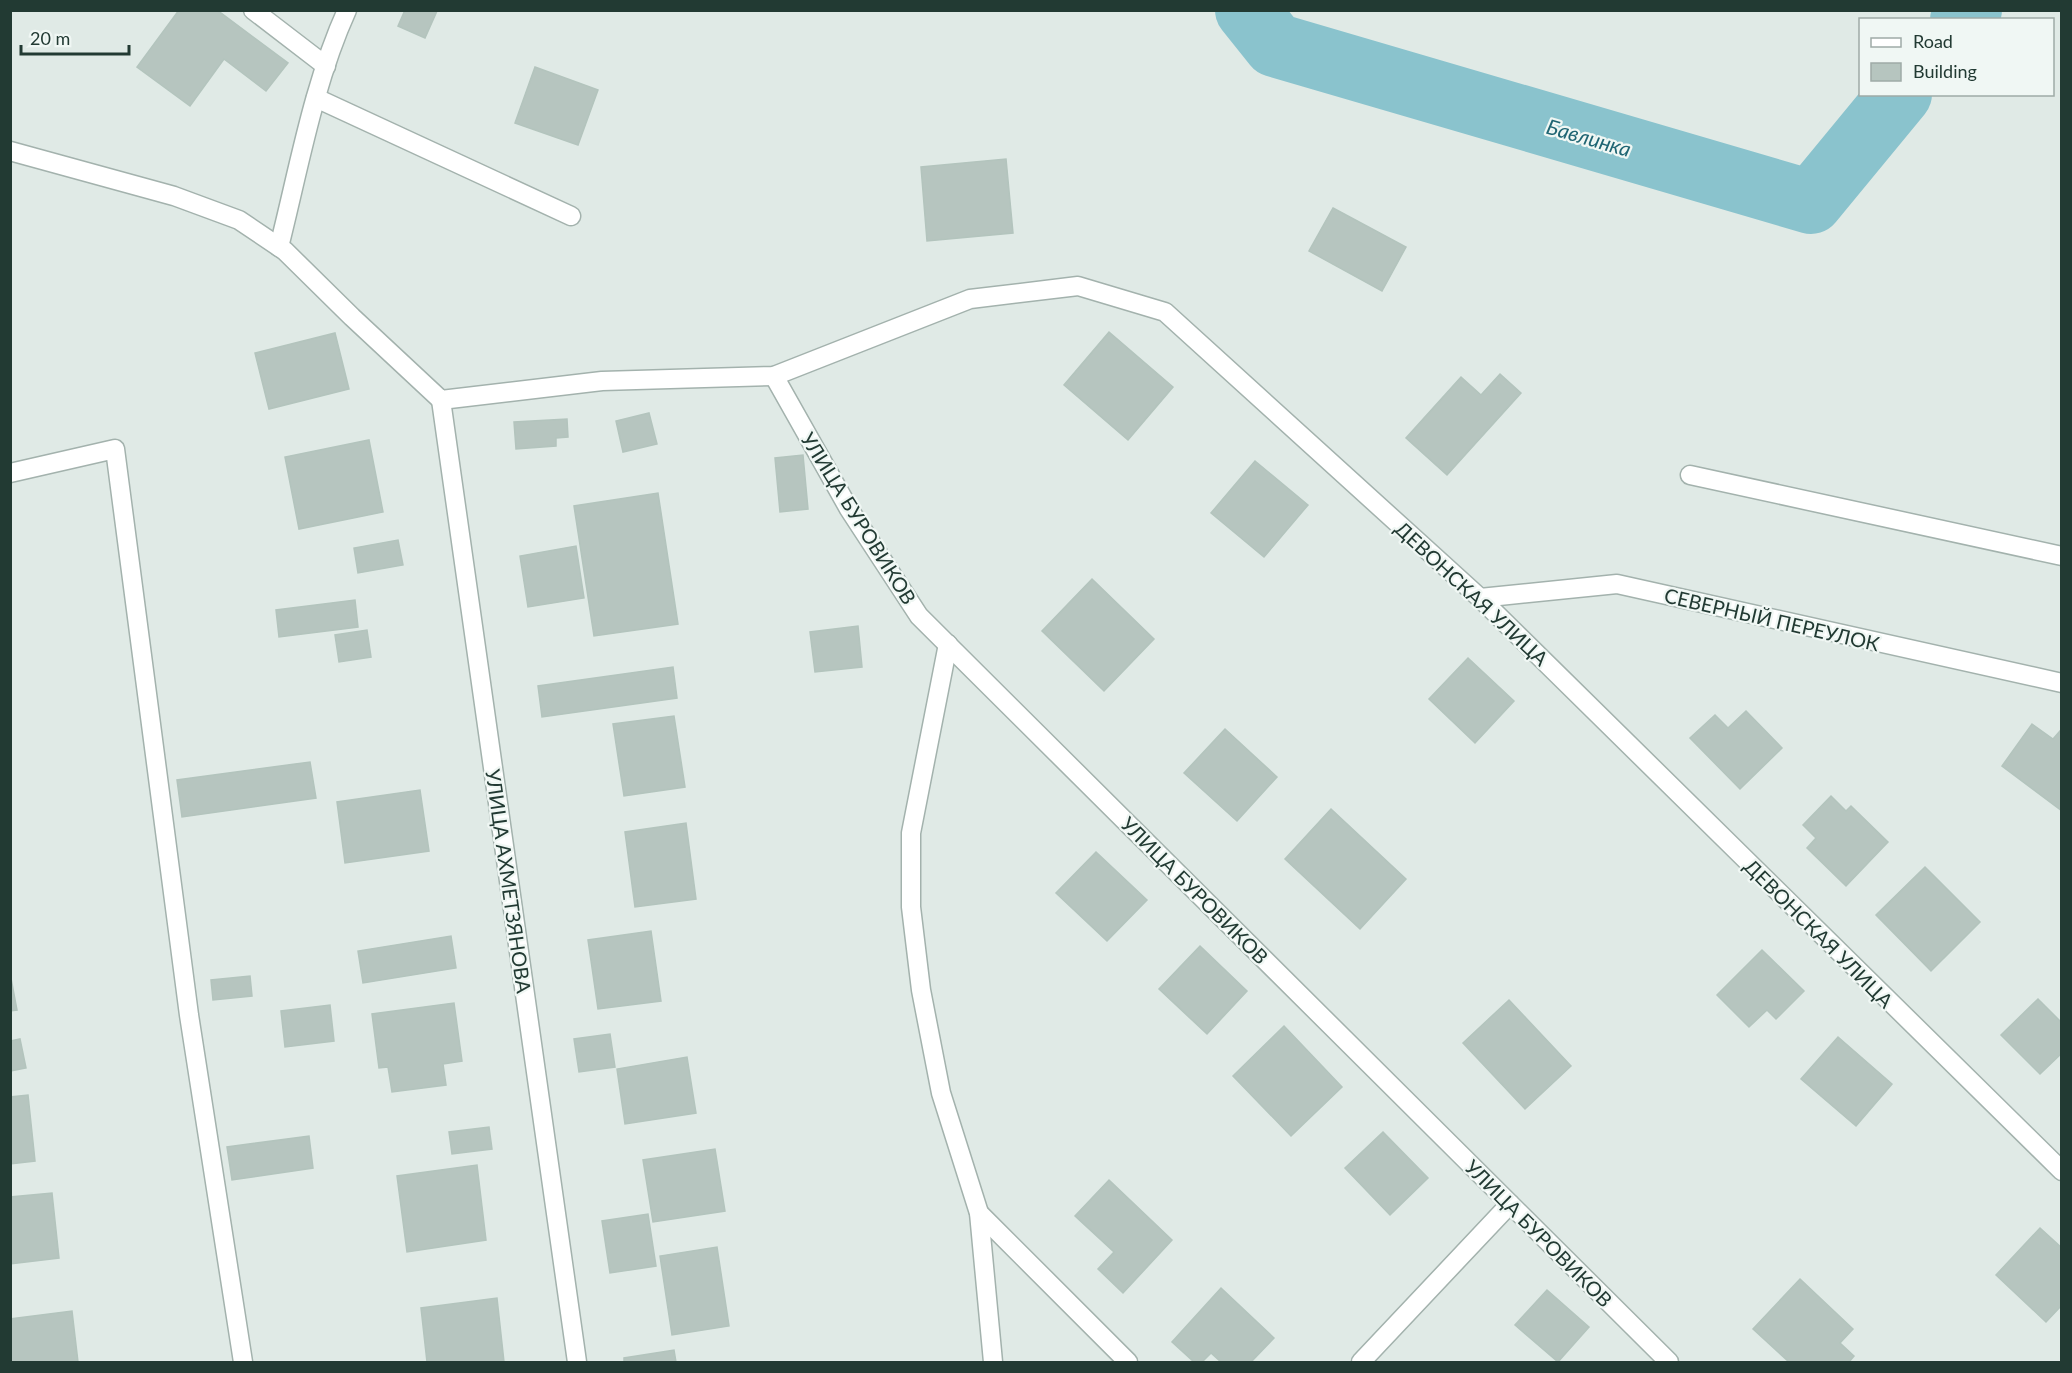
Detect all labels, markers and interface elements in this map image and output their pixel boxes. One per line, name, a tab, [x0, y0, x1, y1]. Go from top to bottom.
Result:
scale bar	[21, 18, 129, 56]
legend	[1859, 18, 2054, 96]
text: 20 m	[30, 27, 70, 49]
text: Road	[1913, 30, 1953, 52]
text: Building	[1913, 60, 1977, 82]
water label: Бавлинка	[1544, 113, 1634, 161]
street label: УЛИЦА БУРОВИКОВ	[796, 428, 922, 608]
street label: ДЕВОНСКАЯ УЛИЦА	[1391, 516, 1554, 670]
street label: СЕВЕРНЫЙ ПЕРЕУЛОК	[1662, 583, 1882, 656]
street label: УЛИЦА АХМЕТЗЯНОВА	[481, 767, 537, 995]
street label: УЛИЦА БУРОВИКОВ	[1116, 811, 1274, 969]
street label: ДЕВОНСКАЯ УЛИЦА	[1740, 854, 1899, 1013]
street label: УЛИЦА БУРОВИКОВ	[1460, 1154, 1618, 1312]

